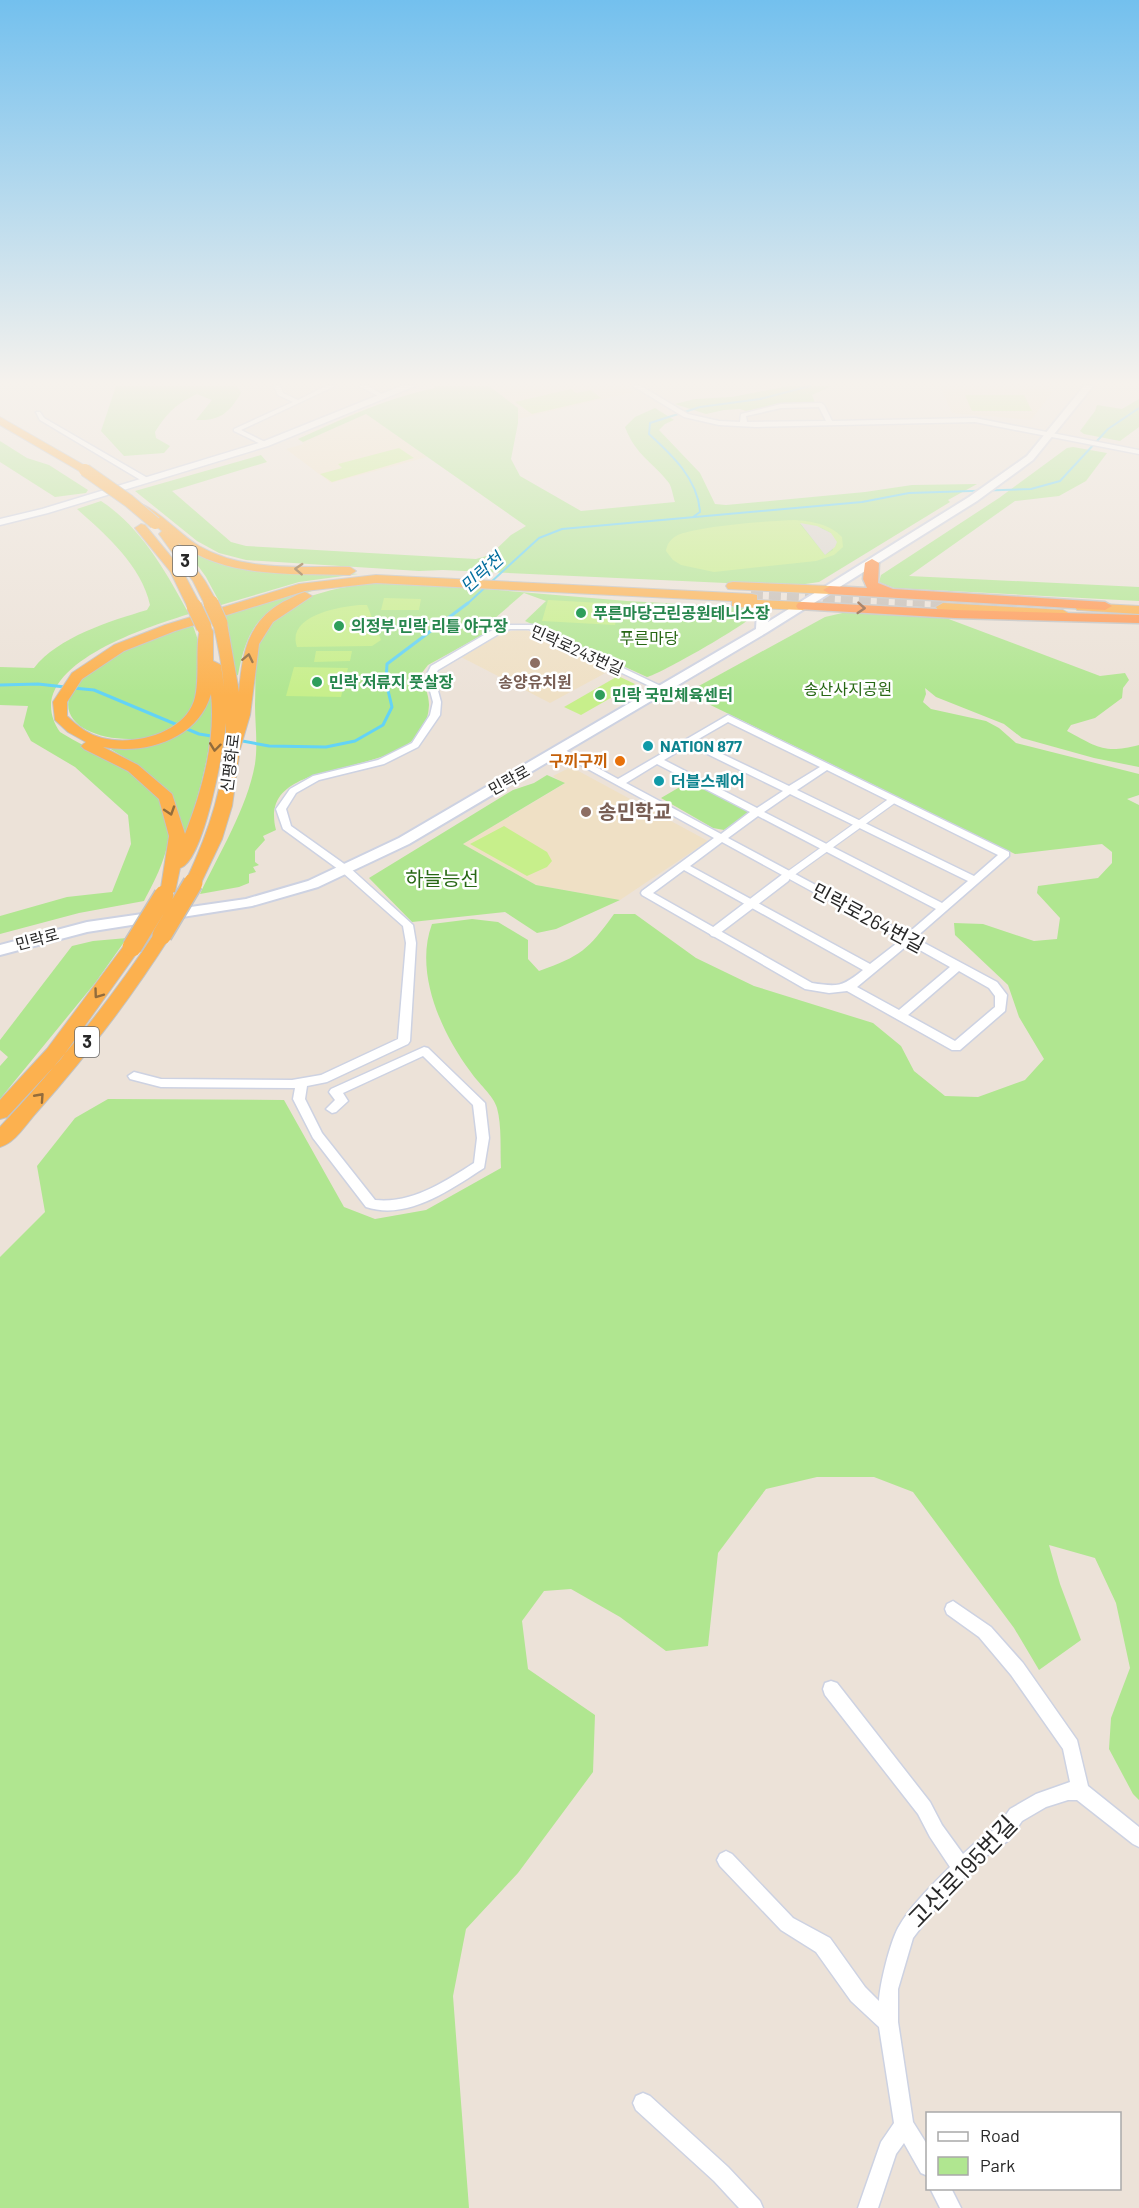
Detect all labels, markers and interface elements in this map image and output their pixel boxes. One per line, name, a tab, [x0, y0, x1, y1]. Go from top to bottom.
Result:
road number: 3	[173, 546, 197, 576]
water label: 민락천	[456, 546, 509, 597]
one-way arrow	[294, 562, 303, 575]
one-way arrow	[857, 601, 866, 614]
place label: 푸른마당근린공원테니스장	[593, 603, 770, 622]
marker: 푸른마당근린공원테니스장	[574, 606, 588, 620]
place label: 의정부 민락 리틀 야구장	[351, 616, 508, 635]
marker: 의정부 민락 리틀 야구장	[332, 619, 346, 633]
street label: 민락로243번길	[528, 621, 626, 678]
park label: 푸른마당	[620, 628, 679, 647]
one-way arrow	[241, 653, 254, 663]
marker: 송양유치원	[528, 656, 542, 670]
place label: 민락 저류지 풋살장	[329, 672, 453, 691]
place label: 송양유치원	[498, 672, 572, 691]
marker: 민락 저류지 풋살장	[310, 675, 324, 689]
park label: 송산사지공원	[804, 679, 892, 698]
place label: 민락 국민체육센터	[612, 685, 733, 704]
marker: 민락 국민체육센터	[593, 688, 607, 702]
street label: 신평화로	[216, 732, 243, 793]
place label: NATION 877	[660, 736, 742, 755]
marker: NATION 877	[641, 739, 655, 753]
one-way arrow	[209, 742, 222, 752]
place label: 구끼구끼	[549, 751, 608, 770]
marker: 구끼구끼	[613, 754, 627, 768]
street label: 민락로	[485, 760, 533, 799]
place label: 더블스퀘어	[671, 771, 745, 790]
marker: 더블스퀘어	[652, 774, 666, 788]
place label: 송민학교	[598, 799, 672, 823]
one-way arrow	[163, 805, 176, 816]
marker: 송민학교	[579, 805, 593, 819]
park label: 하늘능선	[405, 866, 479, 890]
street label: 민락로264번길	[808, 877, 929, 957]
street label: 민락로	[13, 924, 61, 953]
one-way arrow	[94, 988, 105, 999]
road number: 3	[75, 1027, 99, 1057]
one-way arrow	[33, 1093, 44, 1104]
street label: 고산로195번길	[902, 1809, 1022, 1933]
legend	[926, 2112, 1121, 2190]
text: Road	[980, 2124, 1020, 2146]
text: Park	[980, 2154, 1015, 2176]

